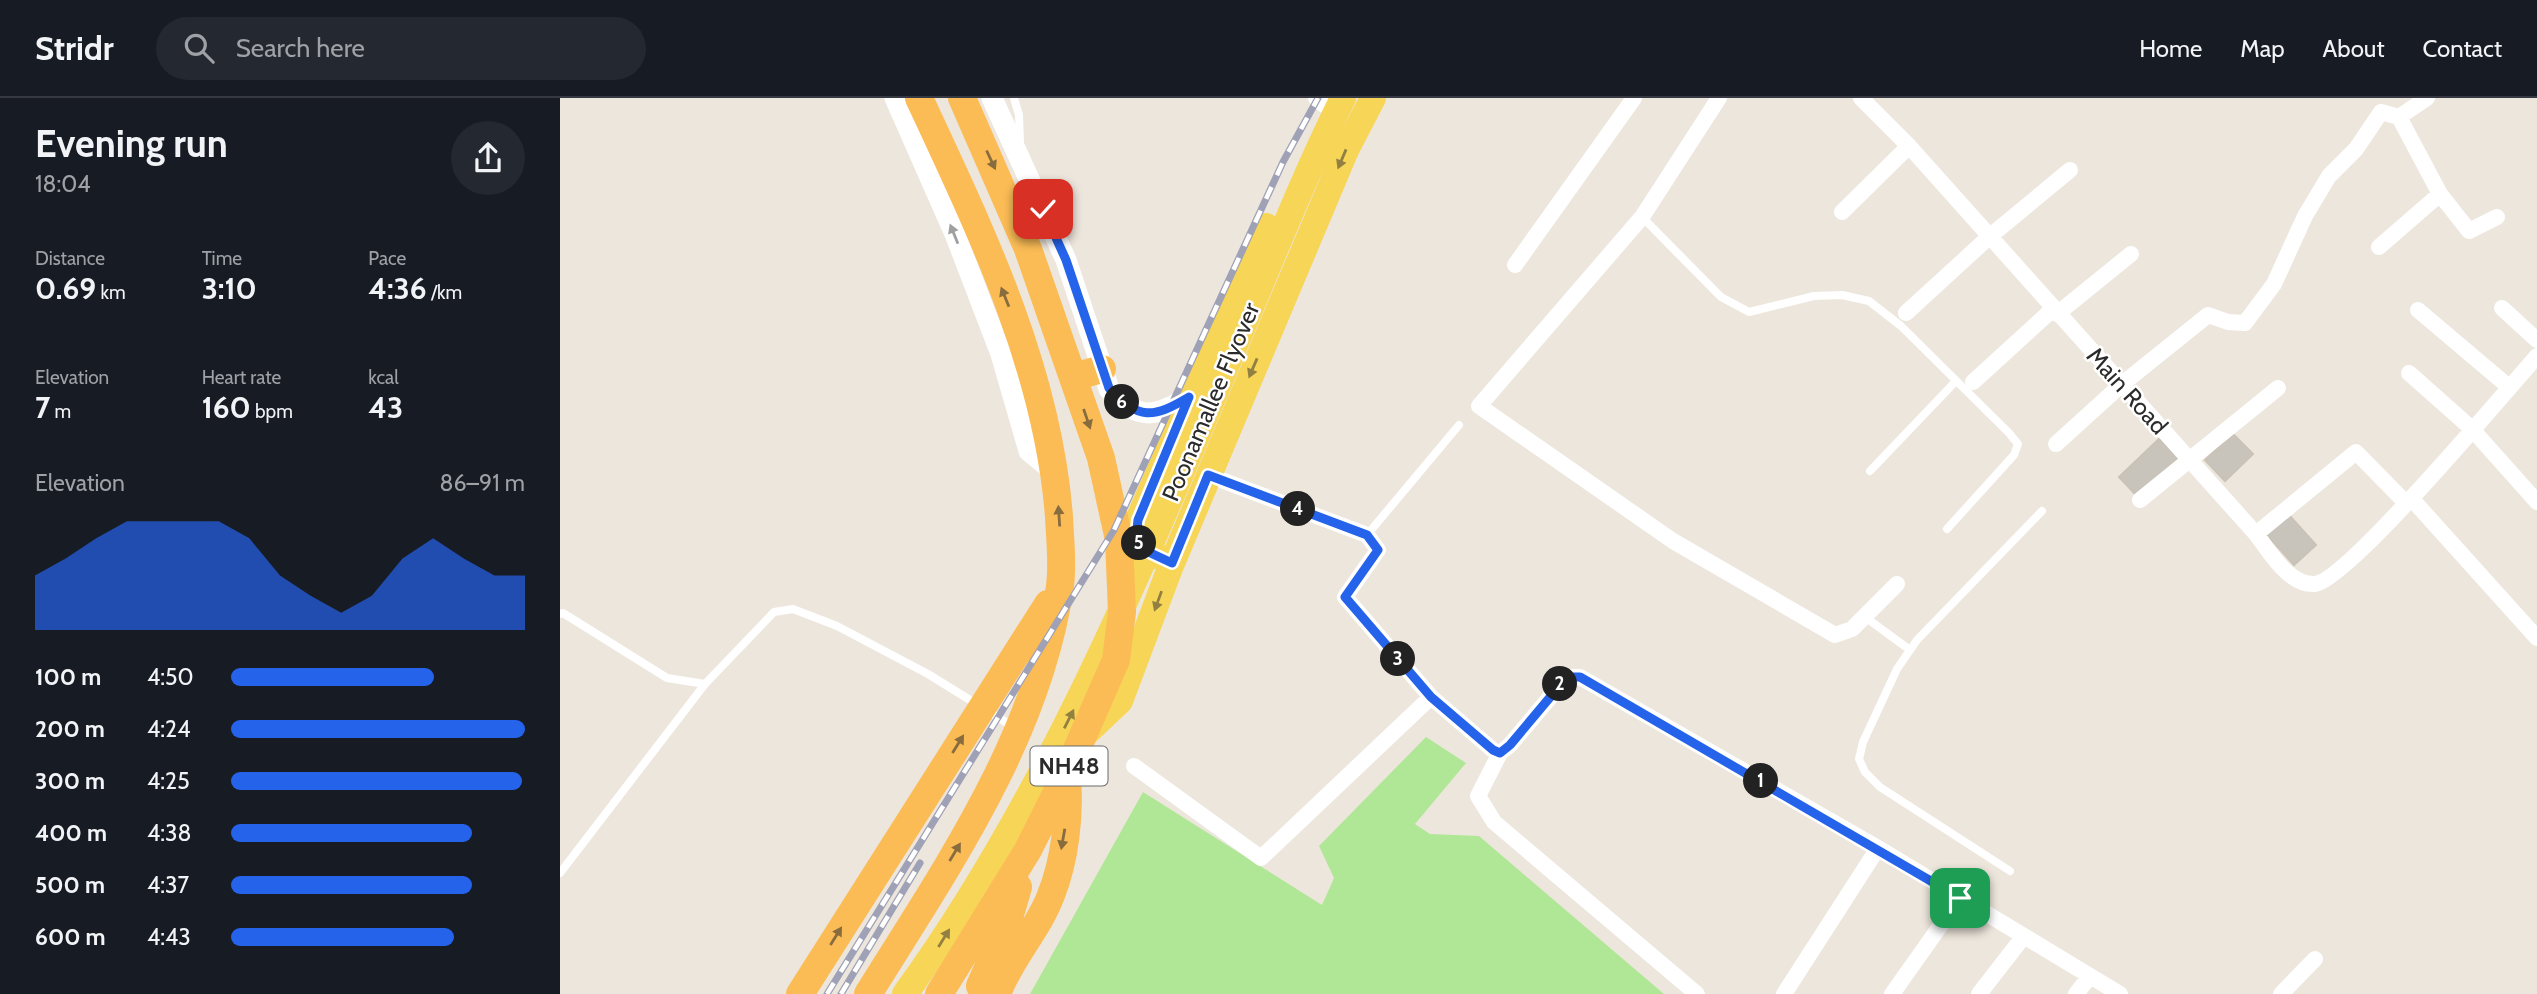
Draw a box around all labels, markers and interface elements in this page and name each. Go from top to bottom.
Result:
search box [156,17,646,80]
text: Stridr [35,28,114,68]
icon: search [180,29,218,67]
text: Search here [236,32,365,64]
text: Home [2139,34,2202,63]
text: Map [2240,34,2285,63]
text: About [2323,34,2385,63]
text: Contact [2423,34,2502,63]
text: Evening run [35,120,228,167]
button: share [451,121,525,195]
one-way arrow [1337,149,1348,170]
one-way arrow [985,150,997,170]
text: 18:04 [35,170,91,198]
pin [1013,179,1073,239]
icon: check [1024,190,1062,228]
one-way arrow [949,223,960,244]
text: Distance [35,247,105,270]
text: Time [202,247,242,270]
text: Pace [368,247,406,270]
text: 0.69 [35,270,96,307]
text: 3:10 [202,270,257,307]
text: 4:36 [368,270,427,307]
text: km [96,281,126,304]
text: /km [427,281,462,304]
one-way arrow [999,286,1010,307]
street label: Poonamallee Flyover [1156,298,1266,505]
street label: Main Road [2081,341,2174,440]
one-way arrow [1248,358,1259,379]
text: Elevation [35,366,109,389]
text: Heart rate [202,366,281,389]
text: kcal [368,366,399,389]
pin: 6 [1104,384,1140,420]
text: 7 [35,389,50,426]
text: 160 [202,389,251,426]
text: 43 [368,389,403,426]
text: 6 [1116,390,1127,413]
text: m [50,400,71,423]
text: bpm [251,400,293,423]
one-way arrow [1083,409,1093,430]
text: Elevation [35,469,125,497]
text: 86–91 m [440,469,525,497]
pin: 4 [1280,492,1316,526]
text: 4 [1292,497,1303,520]
one-way arrow [1053,505,1064,527]
pin: 5 [1122,526,1156,560]
text: 5 [1133,531,1144,554]
one-way arrow [1152,591,1163,612]
pin: 3 [1380,642,1416,676]
text: 3 [1392,647,1403,670]
text: 100 m [35,663,101,691]
text: 4:50 [147,663,194,691]
pin: 2 [1542,666,1578,702]
text: 2 [1554,672,1565,695]
one-way arrow [1063,709,1074,729]
text: 200 m [35,715,105,743]
text: 4:24 [147,715,190,743]
one-way arrow [952,735,965,754]
road number: NH48 [1030,746,1108,786]
pin: 1 [1744,764,1778,798]
text: 300 m [35,767,105,795]
text: 4:25 [147,767,190,795]
text: 1 [1757,769,1764,792]
text: 400 m [35,819,107,847]
text: 4:38 [147,819,191,847]
one-way arrow [1057,828,1068,850]
one-way arrow [948,843,961,862]
pin [1930,868,1990,928]
text: 500 m [35,871,105,899]
text: 4:37 [147,871,189,899]
icon: arrive [1941,879,1979,917]
text: 600 m [35,923,106,951]
text: 4:43 [147,923,191,951]
one-way arrow [830,927,843,946]
one-way arrow [937,928,950,947]

